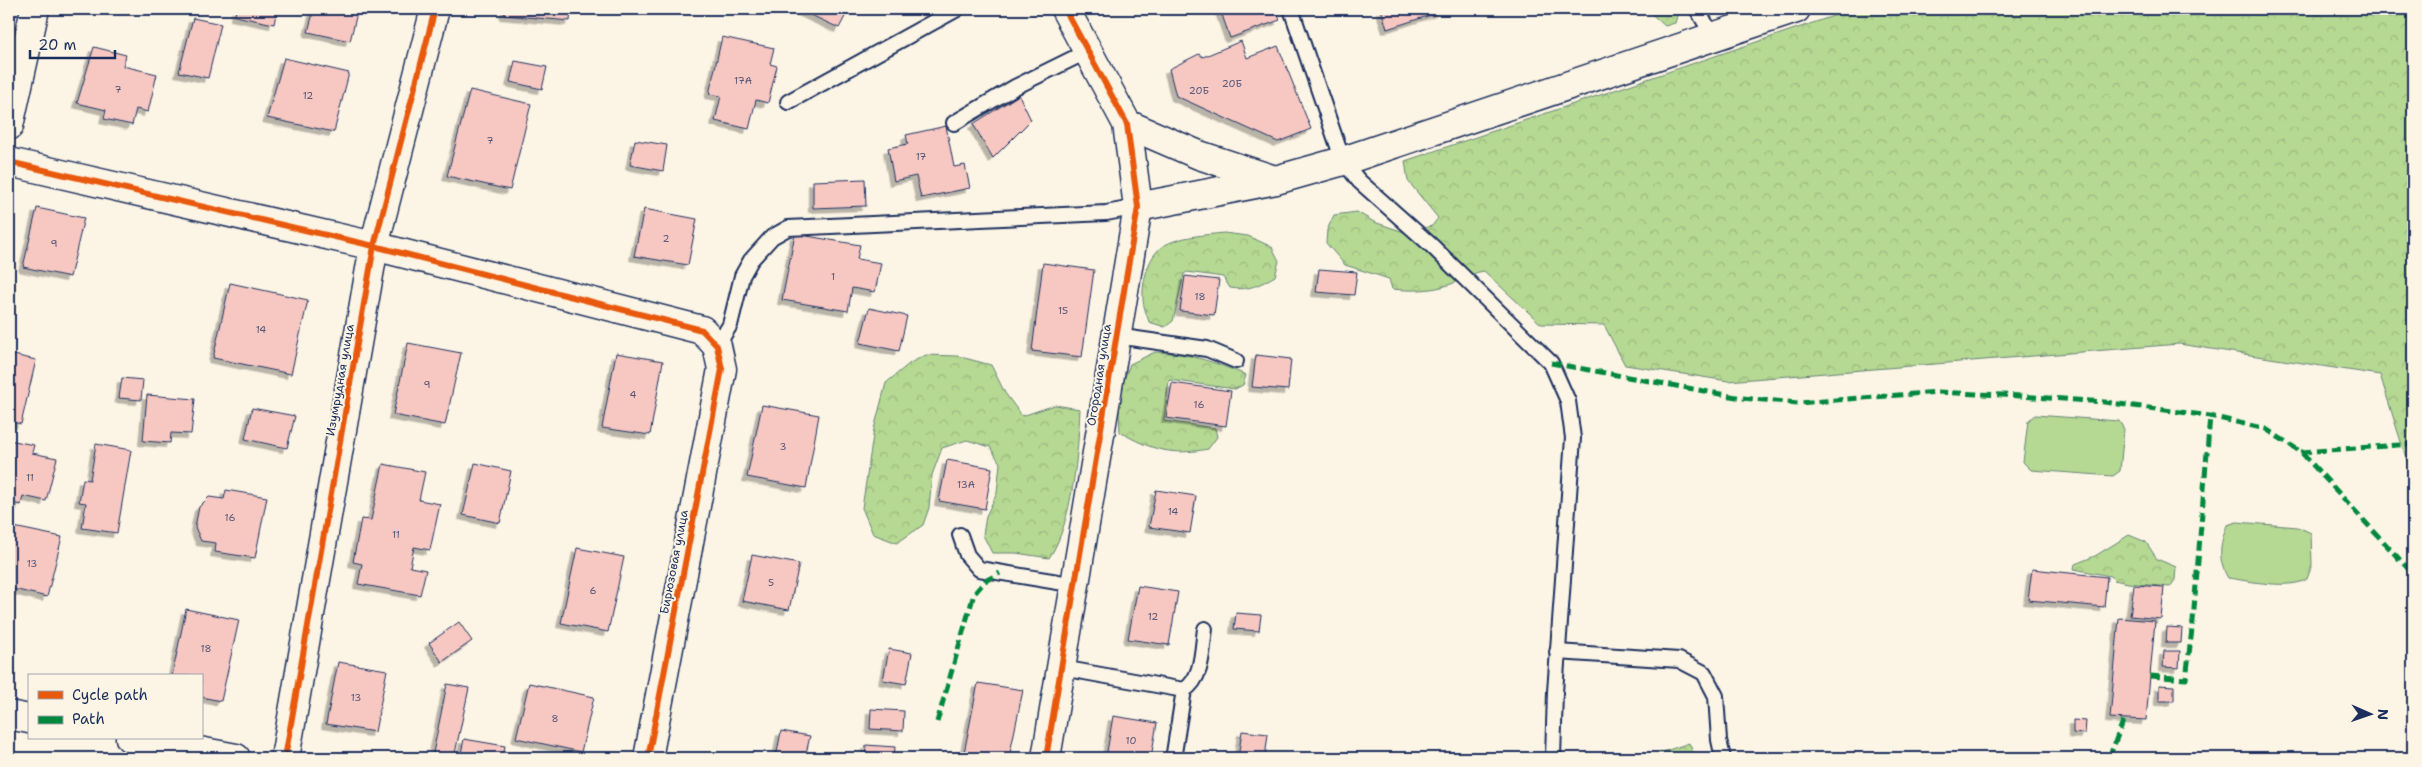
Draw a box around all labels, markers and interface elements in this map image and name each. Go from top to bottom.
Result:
scale bar [30,28,115,60]
text: 20 m [38,35,77,55]
house number: 17А [734,74,752,87]
house number: 20Б [1222,77,1242,90]
house number: 7 [115,83,122,96]
house number: 20Б [1189,84,1209,97]
house number: 12 [303,89,313,102]
house number: 7 [487,134,494,147]
house number: 17 [916,150,926,163]
house number: 2 [663,232,670,245]
house number: 9 [51,237,58,250]
house number: 1 [831,270,835,283]
house number: 18 [1194,290,1206,303]
house number: 15 [1058,304,1068,317]
street label: Изумрудная улица [322,322,358,437]
street label: Огородная улица [1083,322,1115,427]
house number: 14 [256,323,266,336]
house number: 9 [424,378,431,391]
house number: 4 [630,388,637,401]
house number: 16 [1194,398,1204,411]
house number: 3 [780,440,787,453]
house number: 11 [26,471,34,484]
house number: 13А [957,478,975,491]
house number: 14 [1168,505,1178,518]
street label: Бирюзовая улица [656,508,692,616]
house number: 16 [225,511,235,524]
house number: 11 [392,528,400,541]
house number: 13 [27,557,37,570]
house number: 5 [768,576,774,589]
house number: 6 [590,584,597,597]
house number: 12 [1148,610,1158,623]
house number: 18 [200,642,212,655]
legend [28,674,202,740]
text: Cycle path [72,685,148,705]
north arrow [2344,690,2394,740]
house number: 13 [351,691,361,704]
text: Path [72,709,105,729]
text: N [2374,709,2392,720]
house number: 8 [552,712,559,725]
house number: 10 [1126,734,1136,747]

